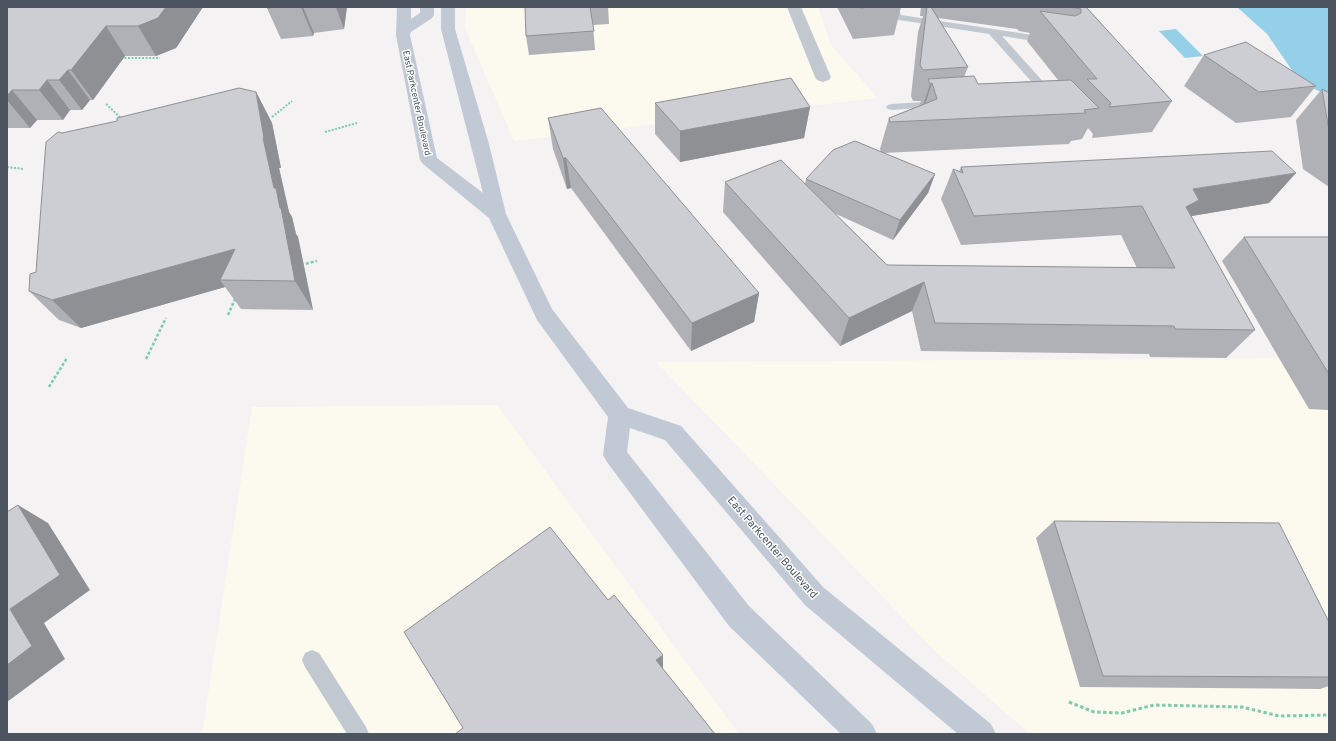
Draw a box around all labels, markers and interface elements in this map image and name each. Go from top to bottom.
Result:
street label: East Parkcenter Boulevard [400,50,433,157]
street label: East Parkcenter Boulevard [724,494,820,602]

